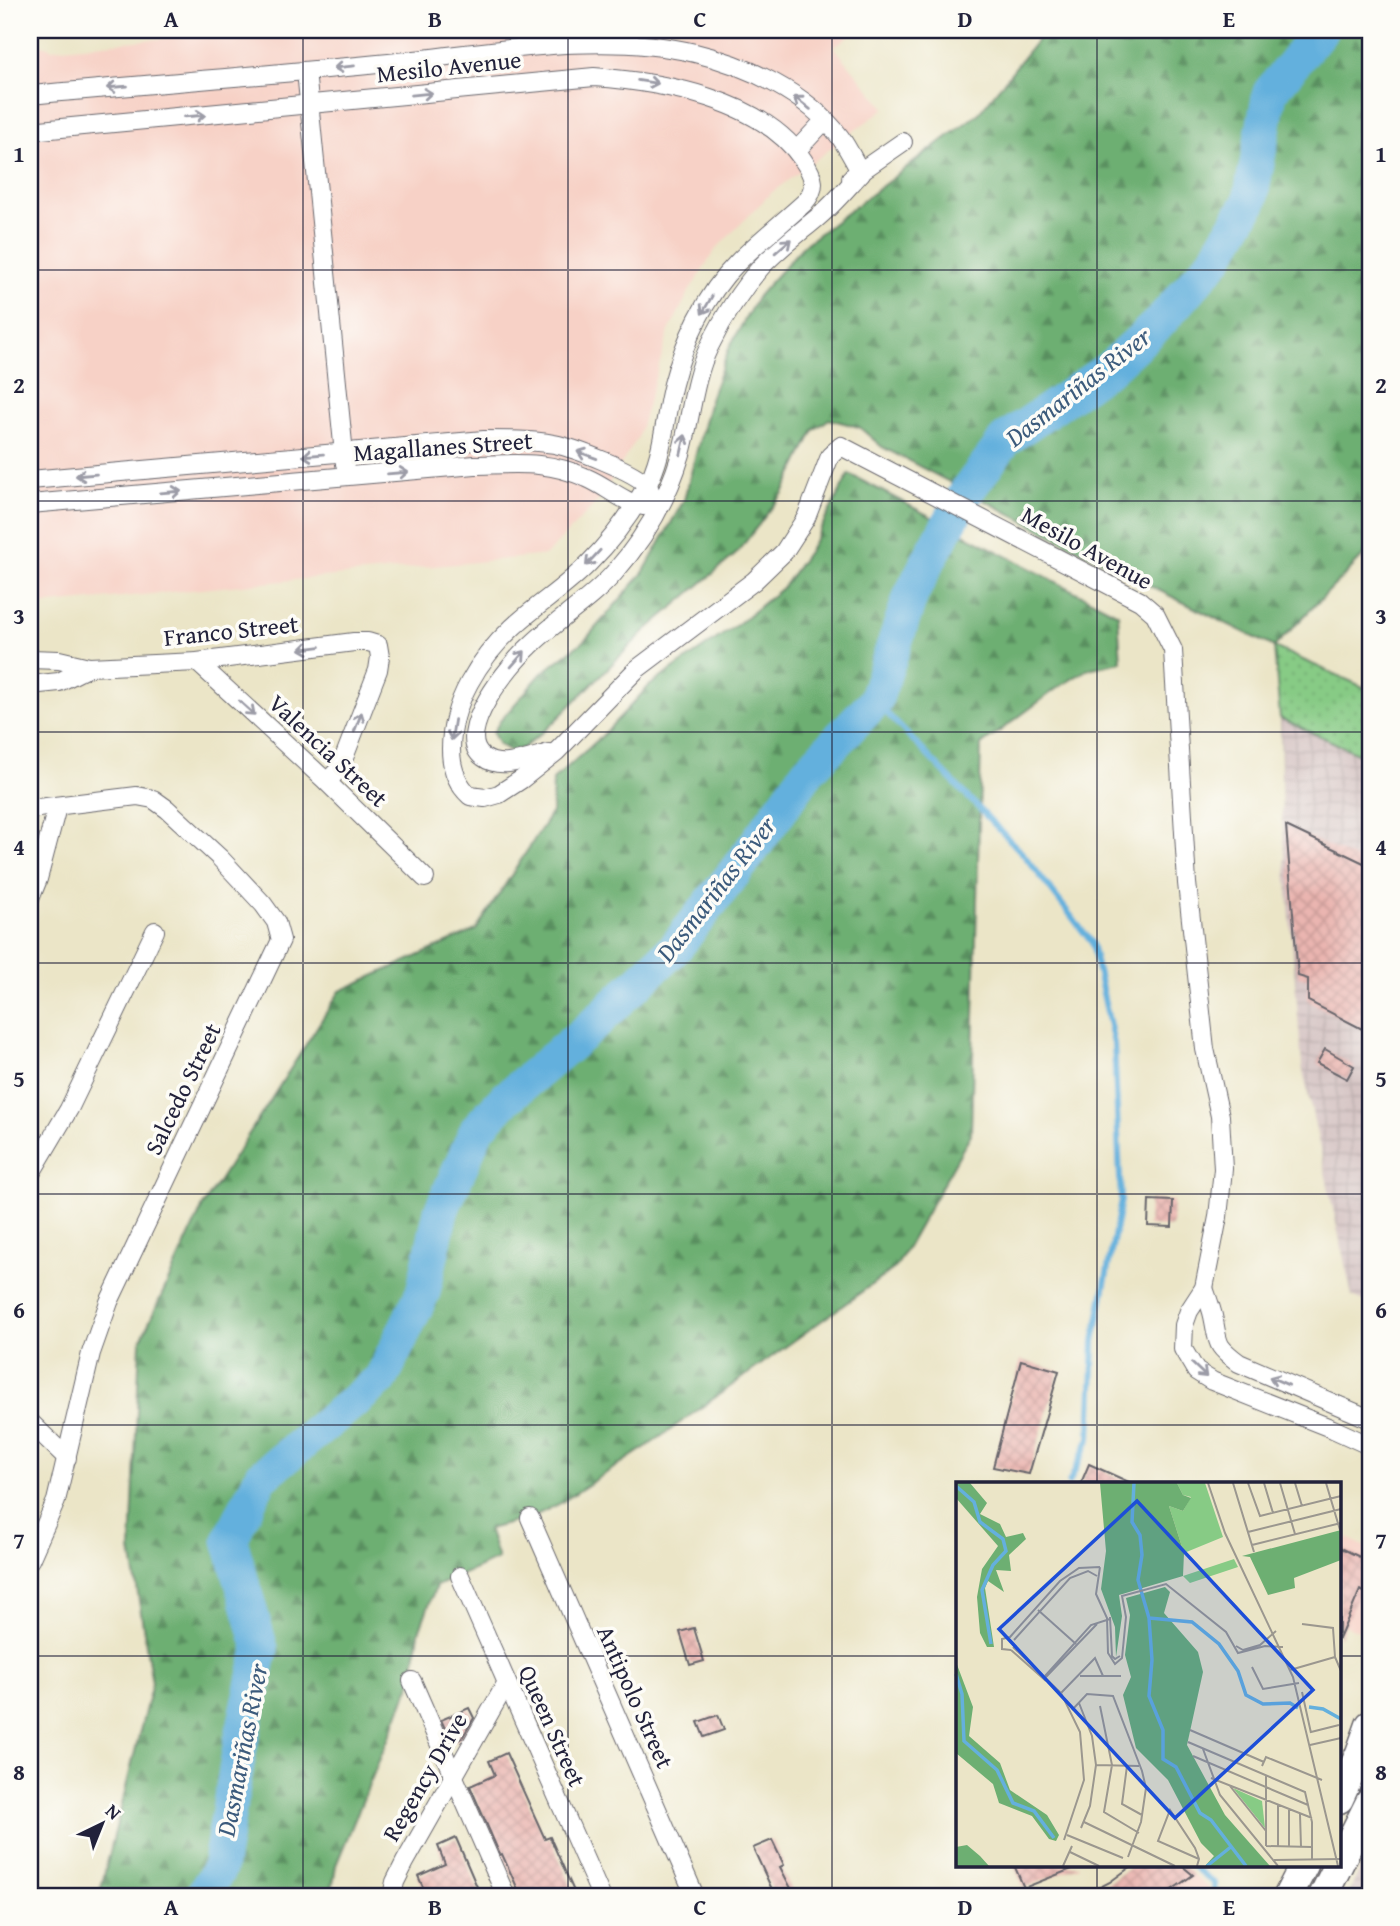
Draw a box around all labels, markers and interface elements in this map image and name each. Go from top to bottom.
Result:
text: A [164,2,179,35]
text: B [428,2,442,35]
text: C [693,2,707,35]
text: D [958,2,973,35]
text: E [1223,2,1235,35]
street label: Mesilo Avenue [375,42,523,91]
one-way arrow [333,61,356,74]
one-way arrow [636,76,659,89]
one-way arrow [106,81,129,94]
one-way arrow [410,88,433,101]
one-way arrow [793,96,812,110]
one-way arrow [184,109,206,122]
text: 1 [13,137,25,170]
text: 1 [1375,137,1387,170]
one-way arrow [774,238,792,254]
one-way arrow [700,294,714,314]
water label: Dasmariñas River [996,316,1160,457]
text: 2 [13,368,25,401]
text: 2 [1375,368,1387,401]
street label: Magallanes Street [352,423,534,470]
one-way arrow [677,434,690,457]
one-way arrow [576,448,598,460]
one-way arrow [302,449,325,462]
one-way arrow [386,466,408,479]
one-way arrow [75,469,98,482]
one-way arrow [159,485,182,498]
street label: Mesilo Avenue [1015,497,1159,598]
one-way arrow [585,549,601,567]
text: 3 [13,599,25,632]
text: 3 [1375,599,1387,632]
street label: Franco Street [162,606,300,655]
one-way arrow [299,641,322,654]
one-way arrow [510,650,526,668]
street label: Valencia Street [261,686,396,816]
one-way arrow [238,700,256,716]
one-way arrow [352,711,365,733]
one-way arrow [446,718,459,741]
water label: Dasmariñas River [646,807,786,971]
text: 4 [13,830,25,863]
text: 4 [1375,830,1387,863]
street label: Salcedo Street [136,1016,230,1161]
text: 5 [13,1062,25,1095]
text: 5 [1375,1062,1387,1095]
text: 6 [13,1293,25,1326]
text: 6 [1375,1293,1387,1326]
one-way arrow [1190,1361,1207,1378]
one-way arrow [1269,1374,1291,1387]
inset map [956,1482,1340,1867]
text: 7 [13,1524,25,1557]
text: 7 [1375,1524,1387,1557]
street label: Antipolo Street [588,1620,683,1774]
water label: Dasmariñas River [205,1659,278,1841]
street label: Queen Street [510,1659,595,1793]
street label: Regency Drive [374,1706,476,1848]
text: 8 [13,1755,25,1788]
text: 8 [1375,1755,1387,1788]
north arrow [66,1790,136,1860]
text: N [99,1797,128,1826]
text: A [164,1890,179,1923]
text: B [428,1890,442,1923]
text: C [693,1890,707,1923]
text: D [958,1890,973,1923]
text: E [1223,1890,1235,1923]

